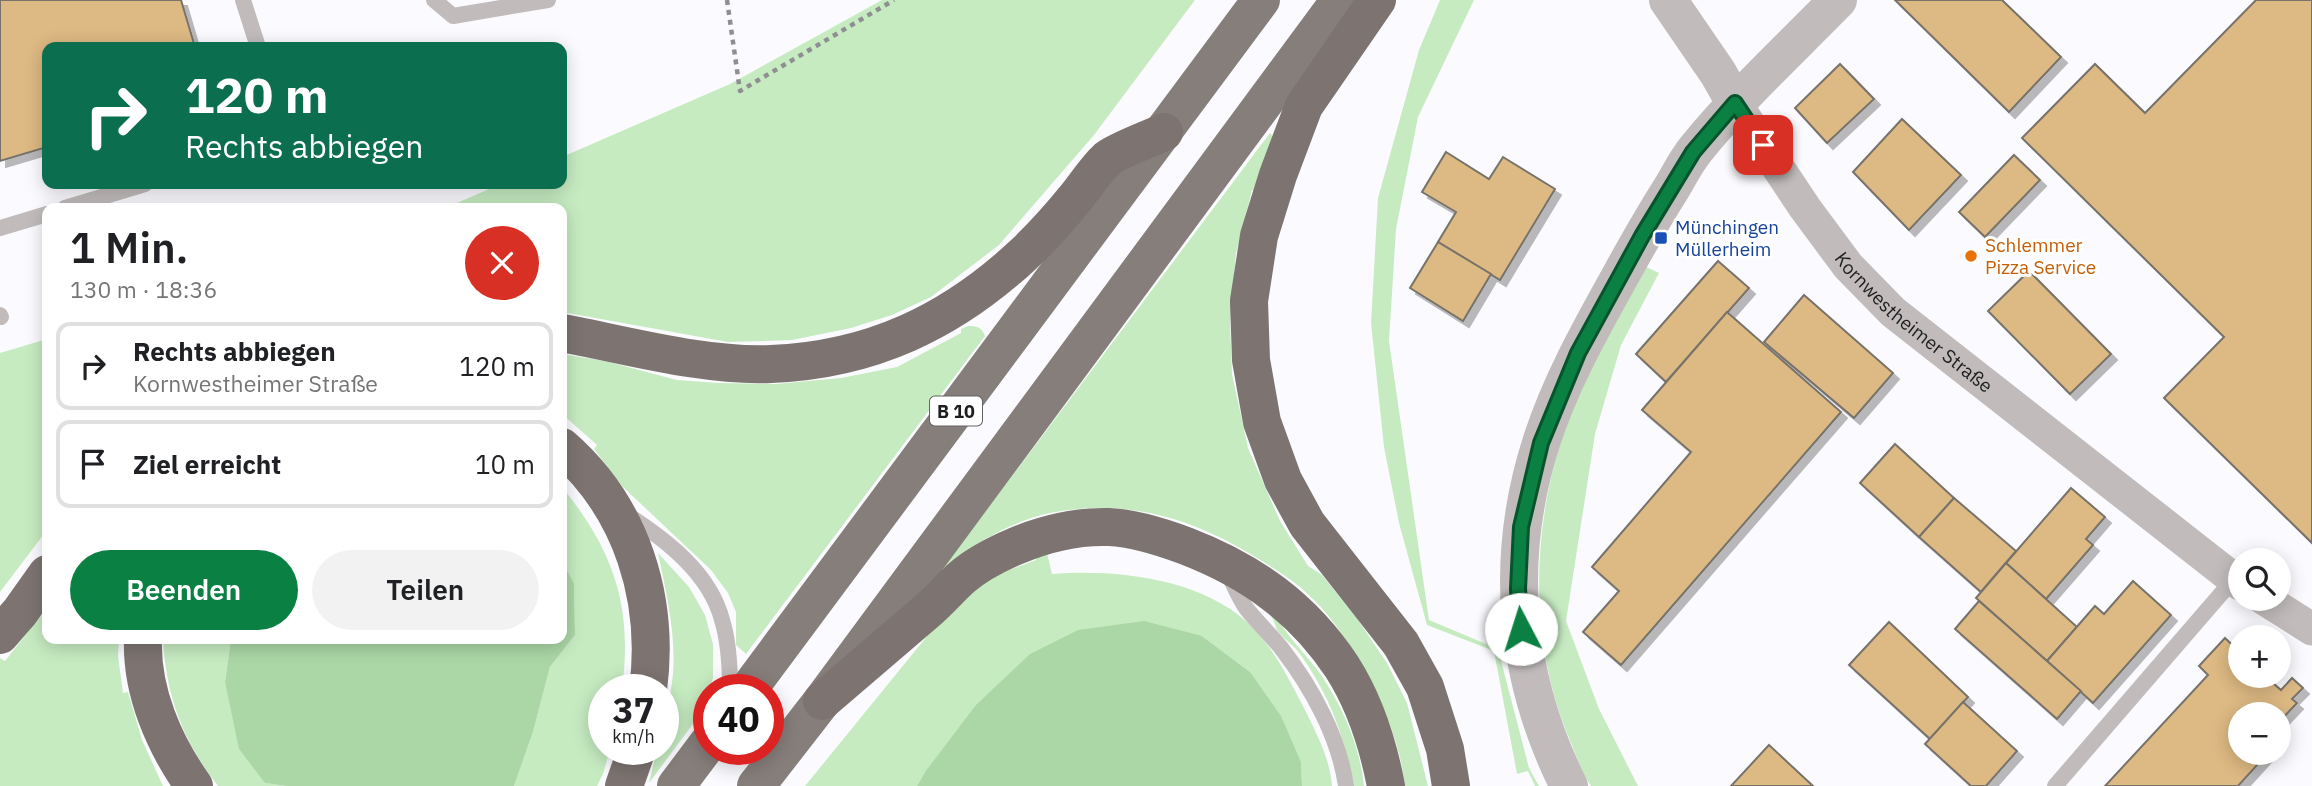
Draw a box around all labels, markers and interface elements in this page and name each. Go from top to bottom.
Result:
text: 120 m [185,63,329,126]
icon: right [70,70,161,161]
pin [1733,115,1793,175]
text: Rechts abbiegen [185,125,423,167]
icon: arrive [1744,126,1782,164]
place label: Münchingen Müllerheim [1675,215,1779,261]
text: 1 Min. [70,220,188,275]
button: close [465,226,539,300]
marker: Münchingen Müllerheim [1653,230,1669,246]
place label: Schlemmer Pizza Service [1985,233,2096,279]
street label: Kornwestheimer Straße [1830,247,1998,398]
marker: Schlemmer Pizza Service [1963,248,1979,264]
text: 130 m · 18:36 [70,274,217,304]
text: Rechts abbiegen [133,334,336,368]
icon: right [74,347,112,385]
text: 120 m [459,349,535,383]
text: Kornwestheimer Straße [133,368,378,398]
road number: B 10 [930,396,982,426]
icon: arrive [74,445,112,483]
text: Ziel erreicht [133,447,281,481]
text: 10 m [475,447,535,481]
map controls [2228,548,2291,765]
button: search [2228,548,2291,611]
button: Beenden [70,550,298,630]
button: Teilen [312,550,539,630]
position arrow [1484,592,1558,666]
button: + [2228,625,2291,688]
speed limit sign: 40 [693,674,784,765]
text: 37 [612,687,655,733]
button: − [2228,702,2291,765]
text: km/h [612,725,655,748]

